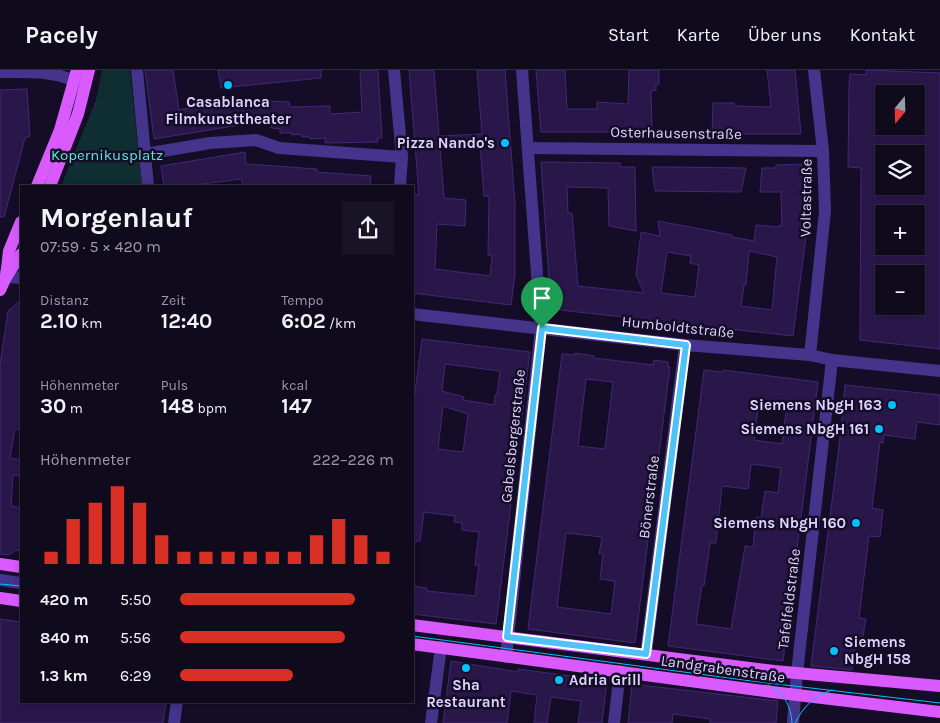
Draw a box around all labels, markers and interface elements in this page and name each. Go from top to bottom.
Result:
text: Pacely [25,21,98,49]
text: Start [608,24,649,46]
text: Karte [677,24,720,46]
text: Über uns [748,24,822,46]
text: Kontakt [850,24,915,46]
marker: Casablanca Filmkunsttheater [222,79,234,91]
north arrow [875,85,925,135]
map controls [875,85,925,315]
place label: Casablanca Filmkunsttheater [165,93,291,128]
street label: Osterhausenstraße [610,123,742,143]
place label: Pizza Nando's [397,134,495,152]
marker: Pizza Nando's [499,137,511,149]
button: layers [875,145,925,195]
park label: Kopernikusplatz [51,146,163,164]
street label: Voltastraße [796,159,816,237]
text: Morgenlauf [40,201,192,234]
button: share [342,202,394,254]
button: + [875,205,925,255]
text: 07:59 · 5 × 420 m [40,237,161,256]
button: − [875,265,925,315]
pin [521,277,563,328]
icon: arrive [528,284,556,312]
text: Distanz [40,292,89,309]
text: Zeit [161,292,186,309]
text: Tempo [281,292,323,309]
text: 2.10 [40,309,78,333]
text: 12:40 [161,309,212,333]
text: 6:02 [281,309,326,333]
street label: Humboldtstraße [621,312,735,342]
text: km [78,315,102,332]
text: /km [326,315,356,332]
street label: Gabelsbergerstraße [497,368,529,504]
text: Höhenmeter [40,377,119,394]
text: Puls [161,377,188,394]
text: kcal [281,377,308,394]
text: 30 [40,394,66,418]
text: 148 [161,394,194,418]
text: 147 [281,394,312,418]
place label: Siemens NbgH 163 [749,396,882,414]
marker: Siemens NbgH 163 [886,399,898,411]
text: m [66,400,83,417]
text: bpm [194,400,227,417]
place label: Siemens NbgH 161 [740,420,869,438]
marker: Siemens NbgH 161 [873,423,885,435]
text: Höhenmeter [40,450,130,469]
text: 222–226 m [312,450,394,469]
street label: Bönerstraße [635,454,663,540]
place label: Siemens NbgH 160 [713,514,846,532]
marker: Siemens NbgH 160 [850,517,862,529]
street label: Tafelfeldstraße [774,548,804,650]
text: 420 m [40,590,89,609]
text: 5:50 [120,590,151,609]
text: 840 m [40,628,89,647]
text: 5:56 [120,628,151,647]
place label: Siemens NbgH 158 [844,633,911,668]
marker: Siemens NbgH 158 [828,645,840,657]
street label: Landgrabenstraße [660,651,786,687]
marker: Sha Restaurant [460,662,472,674]
text: 1.3 km [40,666,88,685]
text: 6:29 [120,666,151,685]
place label: Adria Grill [569,671,641,689]
marker: Adria Grill [553,674,565,686]
place label: Sha Restaurant [426,676,506,711]

